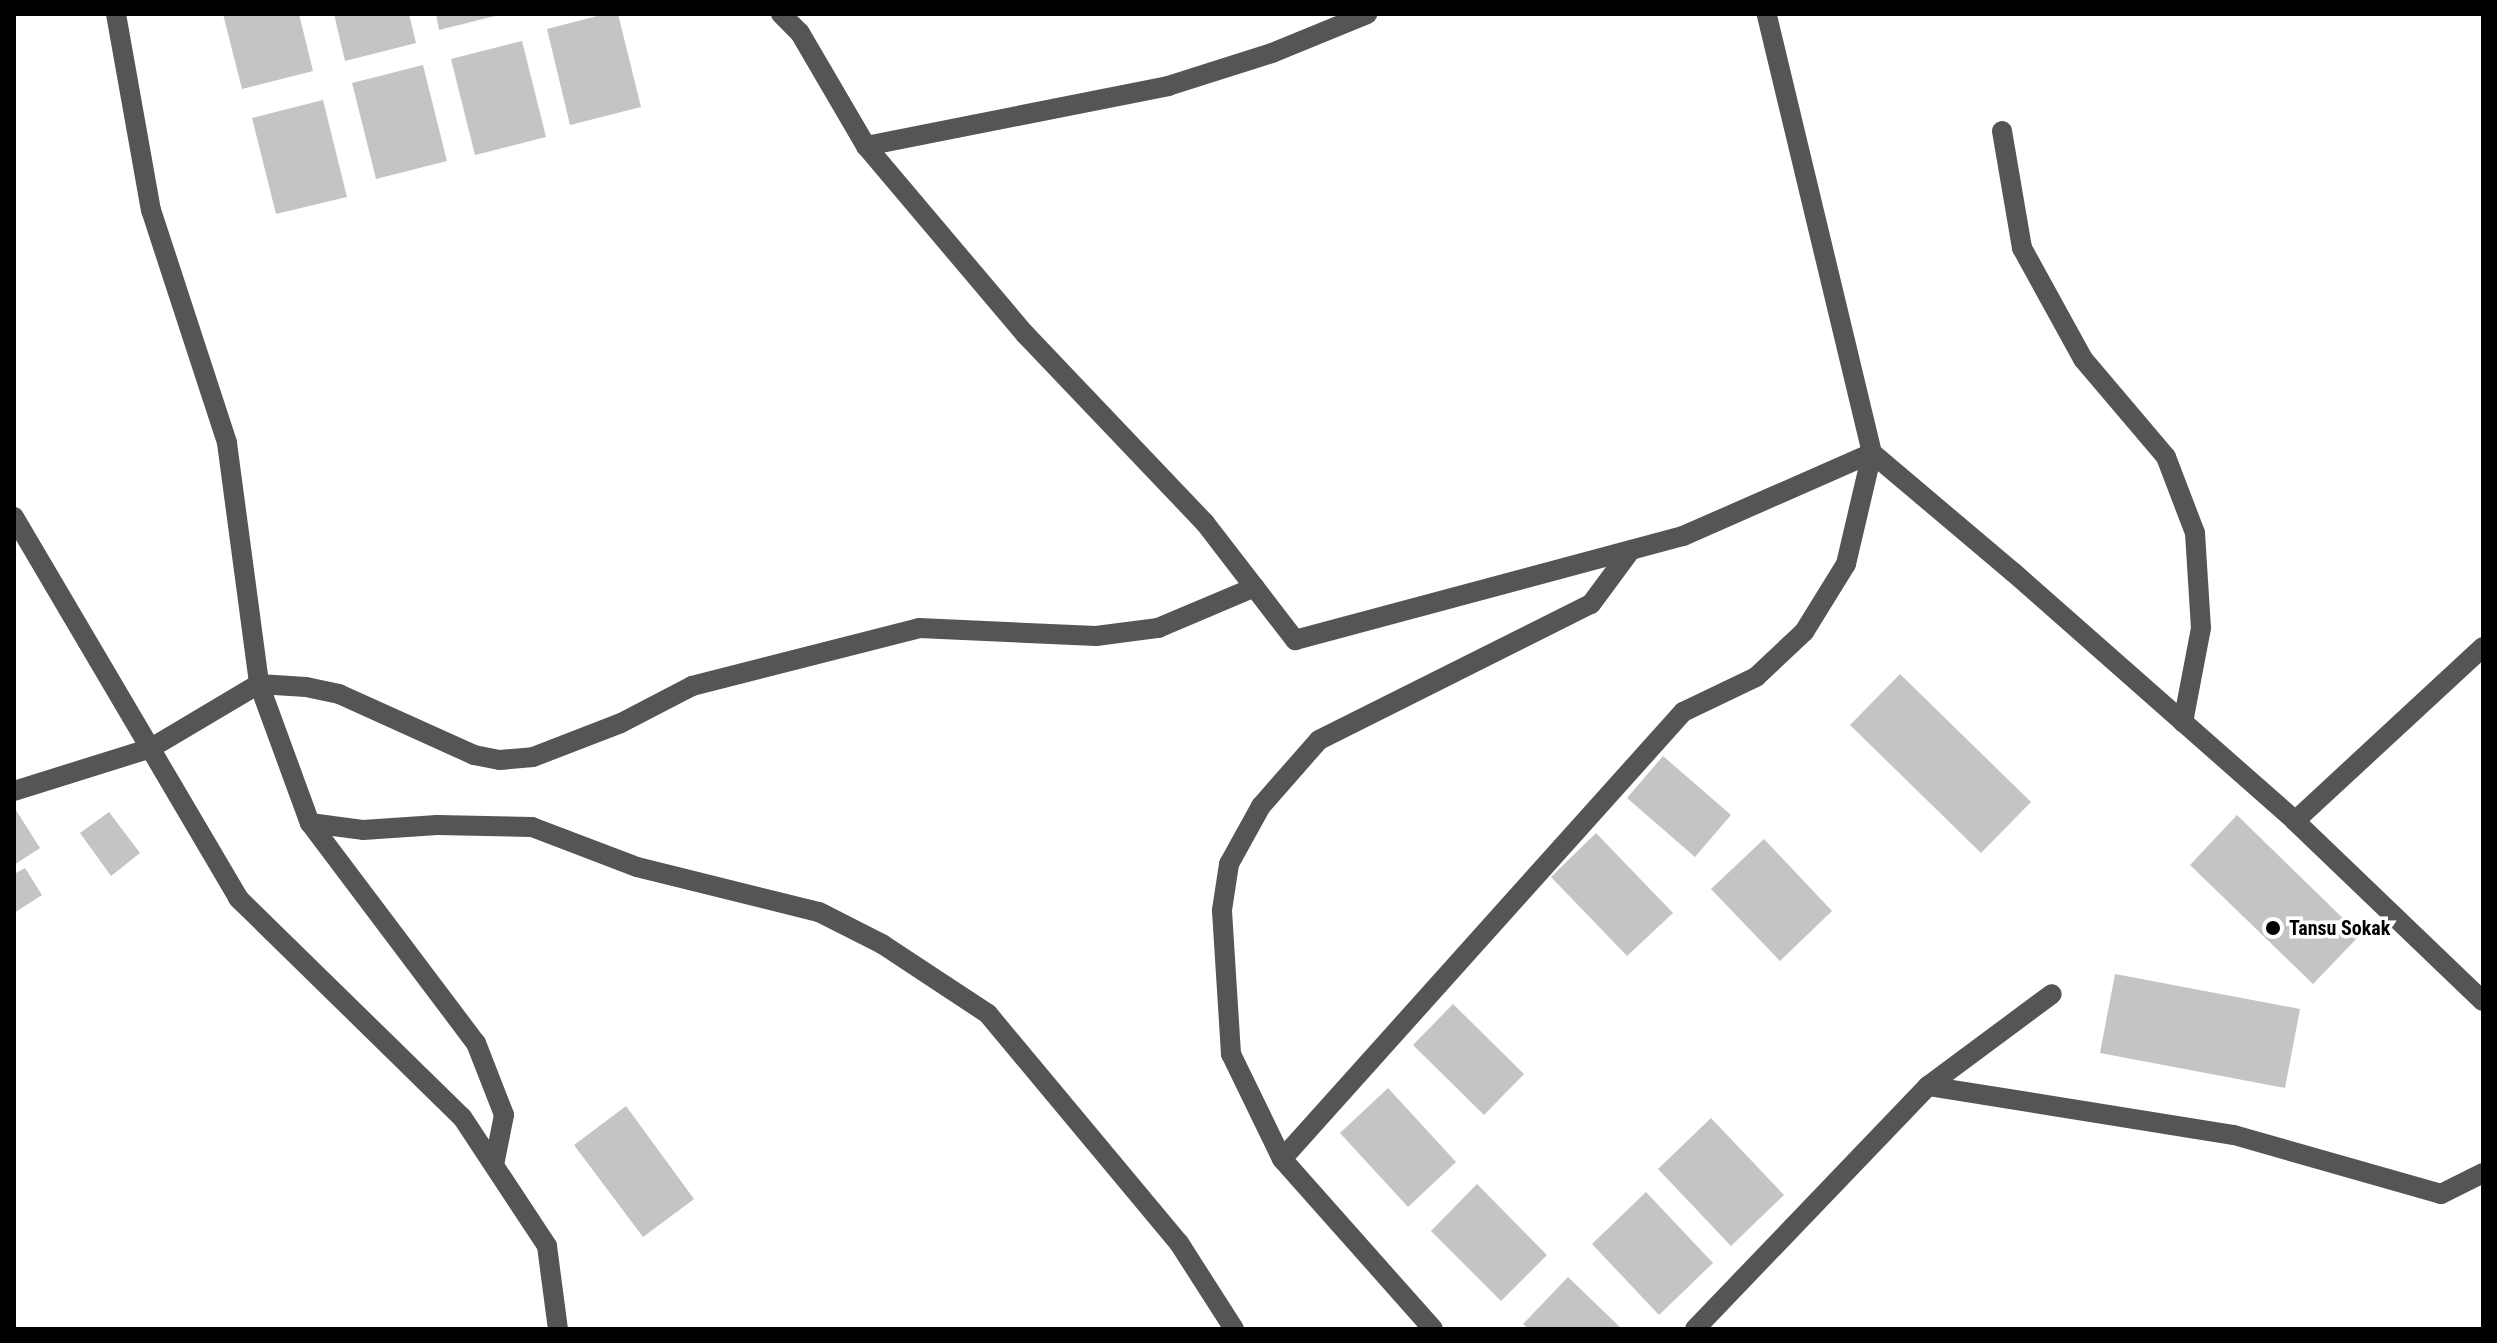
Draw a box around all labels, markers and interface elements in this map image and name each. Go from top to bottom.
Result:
place label: Tansu Sokak [2289,916,2390,940]
marker: Tansu Sokak [2264,919,2282,937]

